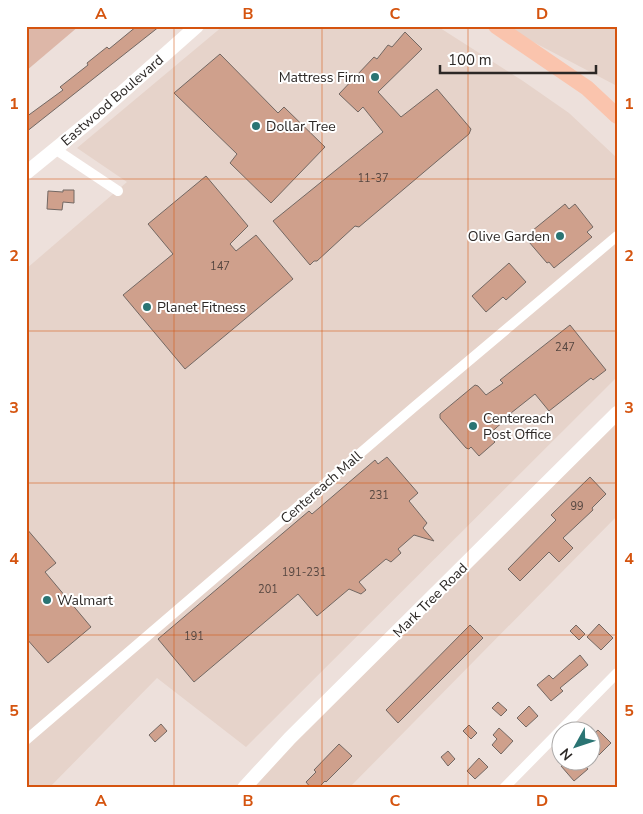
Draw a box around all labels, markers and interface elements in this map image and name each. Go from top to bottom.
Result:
text: A [95,3,107,25]
text: B [242,3,254,25]
text: C [390,3,401,25]
text: D [536,3,548,25]
scale bar [440,42,597,74]
street label: Eastwood Boulevard [57,50,168,150]
text: 100 m [448,50,492,70]
place label: Mattress Firm [279,68,365,87]
marker: Mattress Firm [369,71,381,83]
text: 1 [9,93,19,115]
text: 1 [624,93,634,115]
place label: Dollar Tree [266,117,336,136]
marker: Dollar Tree [250,120,262,132]
house number: 11-37 [357,171,389,186]
place label: Olive Garden [468,227,550,246]
marker: Olive Garden [554,230,566,242]
text: 2 [9,245,19,267]
text: 2 [624,245,634,267]
house number: 147 [210,259,230,274]
place label: Planet Fitness [157,298,246,317]
marker: Planet Fitness [141,301,153,313]
house number: 247 [555,340,575,355]
text: 3 [9,397,19,419]
text: 3 [624,397,634,419]
place label: Centereach Post Office [483,409,554,444]
marker: Centereach Post Office [467,420,479,432]
street label: Centereach Mall [277,446,367,528]
house number: 231 [369,488,389,503]
house number: 99 [570,499,584,514]
text: 4 [9,548,19,570]
text: 4 [624,548,634,570]
street label: Mark Tree Road [389,559,472,642]
house number: 191-231 [282,565,326,580]
house number: 201 [258,582,278,597]
place label: Walmart [57,591,113,610]
marker: Walmart [41,594,53,606]
house number: 191 [184,629,204,644]
text: 5 [9,700,19,722]
text: 5 [624,700,634,722]
north arrow [550,722,600,772]
text: N [556,744,577,764]
text: A [95,790,107,812]
text: B [242,790,254,812]
text: C [390,790,401,812]
text: D [536,790,548,812]

